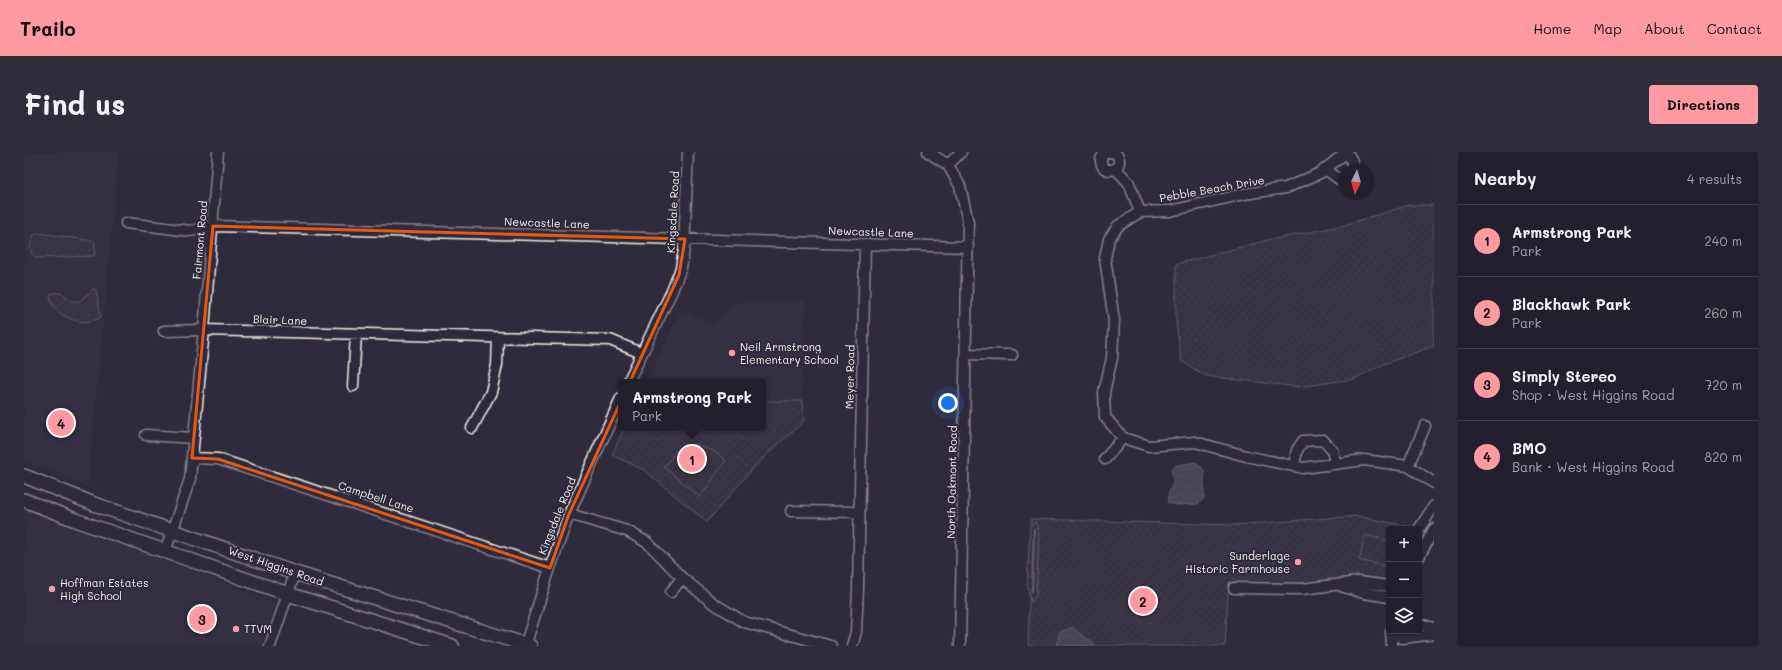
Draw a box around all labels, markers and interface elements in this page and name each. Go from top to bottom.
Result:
text: Trailo [20,16,76,41]
text: Home [1533,19,1571,38]
text: Map [1593,19,1622,38]
text: About [1644,19,1685,38]
text: Contact [1707,19,1762,38]
button: Directions [1649,85,1758,124]
text: Find us [24,86,125,122]
north arrow [1338,164,1374,200]
text: Nearby [1474,167,1536,189]
text: 4 results [1687,170,1742,187]
street label: Kingsdale Road [663,171,682,253]
street label: Pebble Beach Drive [1158,172,1266,205]
street label: Fairmont Road [189,200,210,280]
street label: Newcastle Lane [504,214,590,231]
text: Armstrong Park [1512,222,1632,242]
street label: Newcastle Lane [828,223,914,240]
text: 1 [1484,232,1490,249]
text: 240 m [1705,232,1742,249]
text: Park [1512,242,1541,259]
text: Blackhawk Park [1512,294,1631,314]
text: 2 [1483,304,1491,321]
text: 260 m [1704,304,1742,321]
street label: Blair Lane [253,311,308,328]
text: Park [1512,314,1541,331]
place label: Neil Armstrong Elementary School [740,339,839,367]
street label: Meyer Road [841,345,858,409]
marker: Neil Armstrong Elementary School [727,348,737,358]
text: Simply Stereo [1512,366,1616,386]
text: 3 [1483,376,1491,393]
text: 720 m [1705,376,1742,393]
popup [618,379,766,431]
text: Shop · West Higgins Road [1512,386,1674,403]
text: Armstrong Park [632,387,752,407]
your location [938,393,958,413]
text: Park [632,407,662,424]
pin: 4 [48,408,74,438]
street label: North Oakmont Road [943,425,960,539]
text: BMO [1512,438,1546,458]
pin: 1 [679,444,705,474]
text: 4 [1483,448,1491,465]
text: 820 m [1704,448,1742,465]
text: Bank · West Higgins Road [1512,458,1674,475]
street label: Kingsdale Road [534,475,579,557]
street label: Campbell Lane [336,477,416,516]
map controls [1386,526,1422,634]
button: + [1386,526,1422,562]
street label: West Higgins Road [227,542,326,589]
place label: Sunderlage Historic Farmhouse [1185,548,1290,576]
marker: Sunderlage Historic Farmhouse [1293,557,1303,567]
button: − [1386,562,1422,598]
place label: Hoffman Estates High School [60,575,149,603]
marker: Hoffman Estates High School [47,584,57,594]
pin: 2 [1130,586,1156,616]
button: layers [1386,598,1422,634]
pin: 3 [189,604,215,634]
place label: TTVM [244,621,272,636]
marker: TTVM [231,624,241,634]

